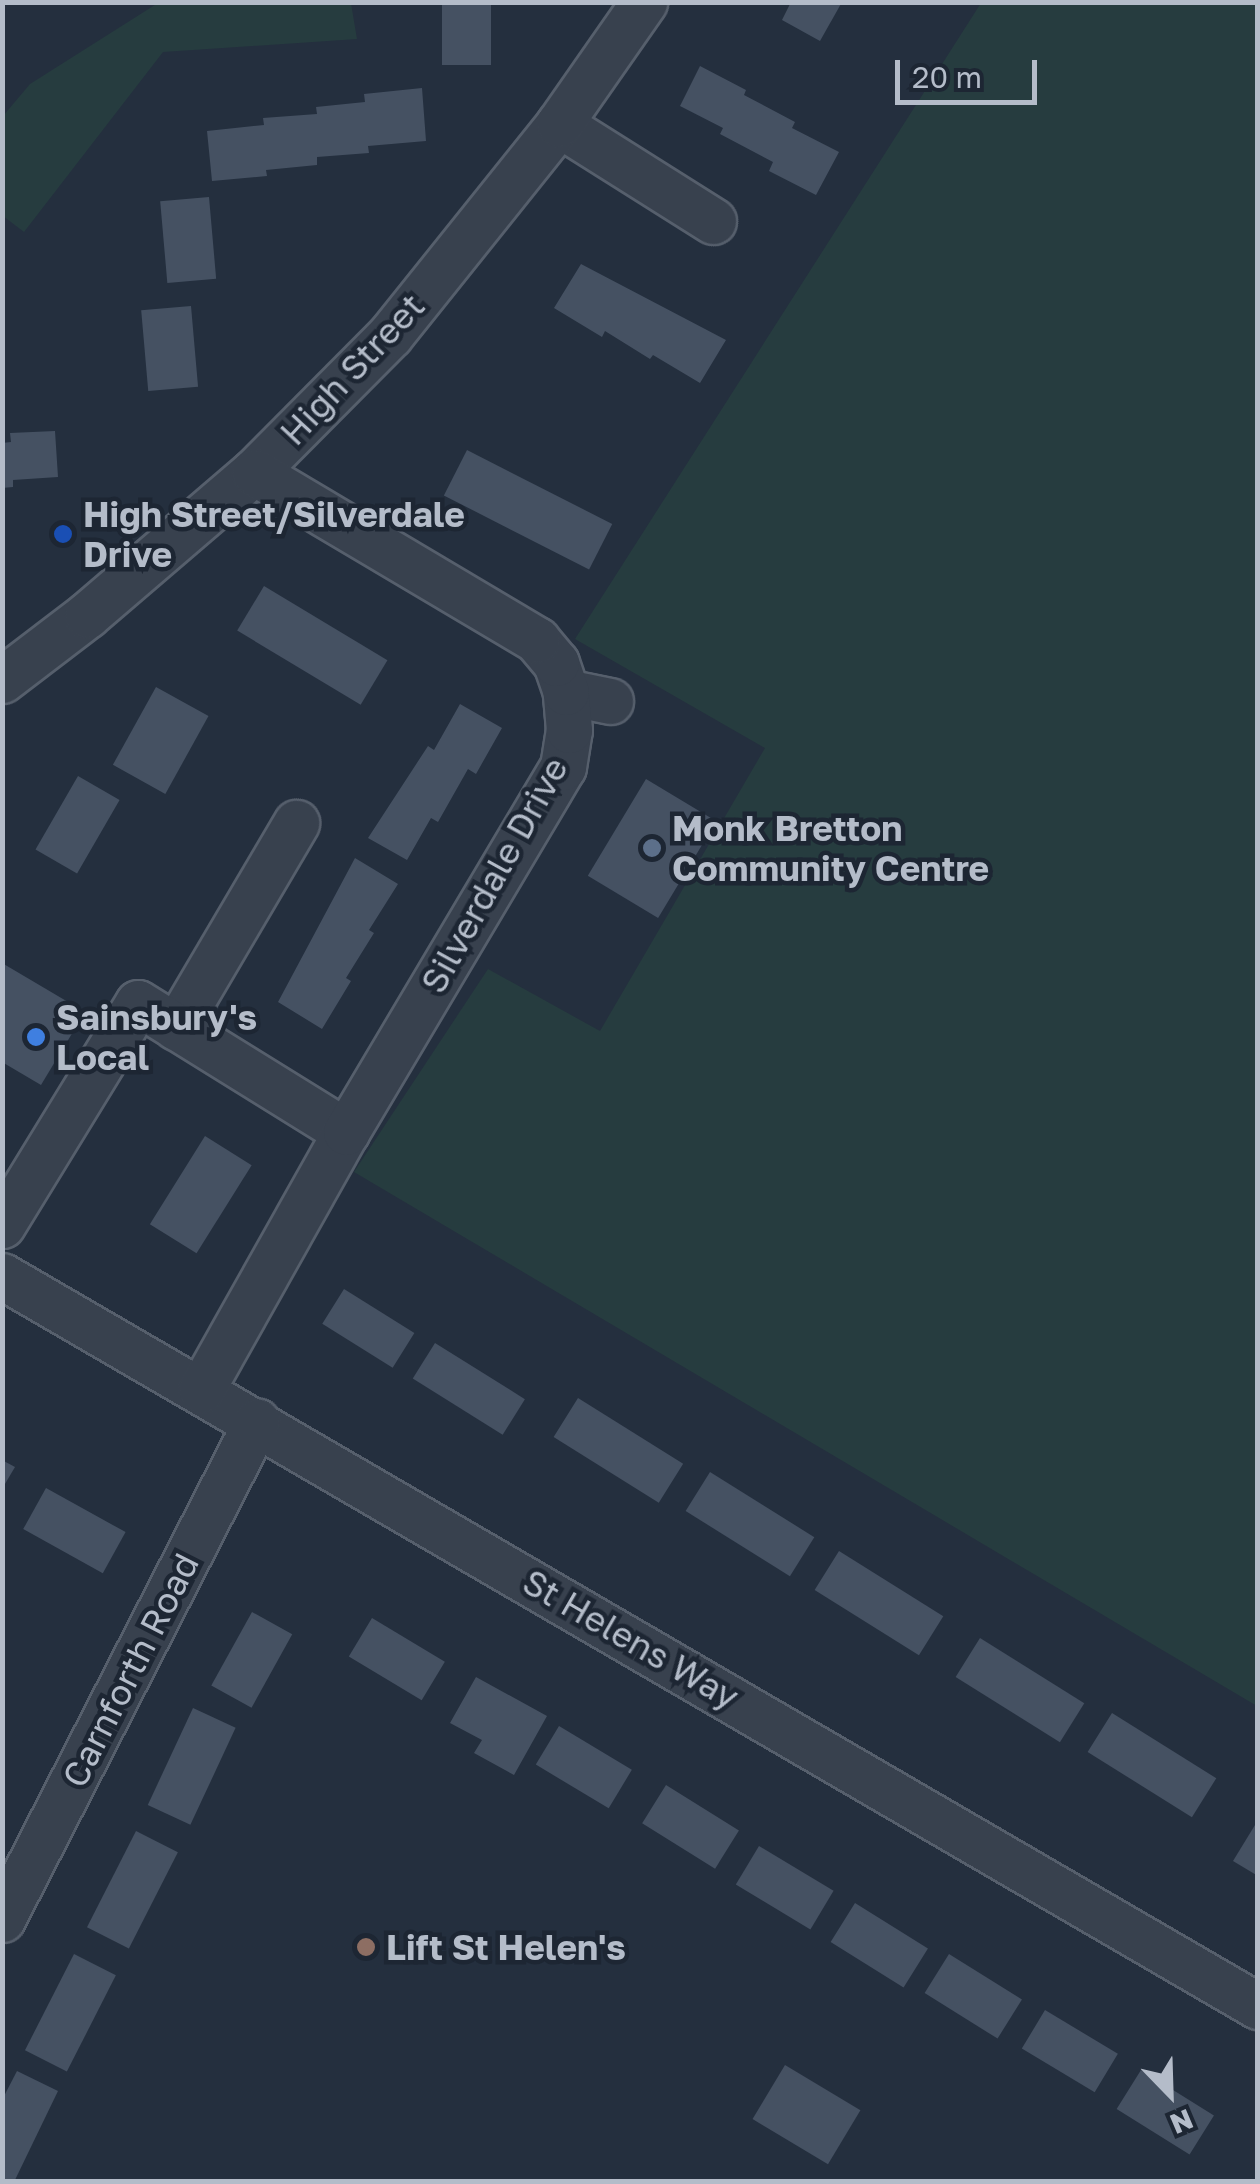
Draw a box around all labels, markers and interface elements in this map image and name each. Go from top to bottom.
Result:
scale bar [900,40,1042,102]
text: 20 m [912,59,982,95]
street label: High Street [271,285,433,453]
place label: High Street/Silverdale Drive [83,493,465,575]
marker: High Street/Silverdale Drive [52,523,74,545]
street label: Silverdale Drive [412,750,576,1000]
place label: Monk Bretton Community Centre [672,807,989,889]
marker: Monk Bretton Community Centre [641,837,663,859]
place label: Sainsbury's Local [56,996,257,1078]
marker: Sainsbury's Local [25,1026,47,1048]
street label: Carnforth Road [53,1546,207,1794]
street label: St Helens Way [516,1560,746,1718]
place label: Lift St Helen's [386,1926,626,1968]
marker: Lift St Helen's [355,1936,377,1958]
north arrow [1120,2044,1220,2144]
text: N [1166,2103,1198,2141]

